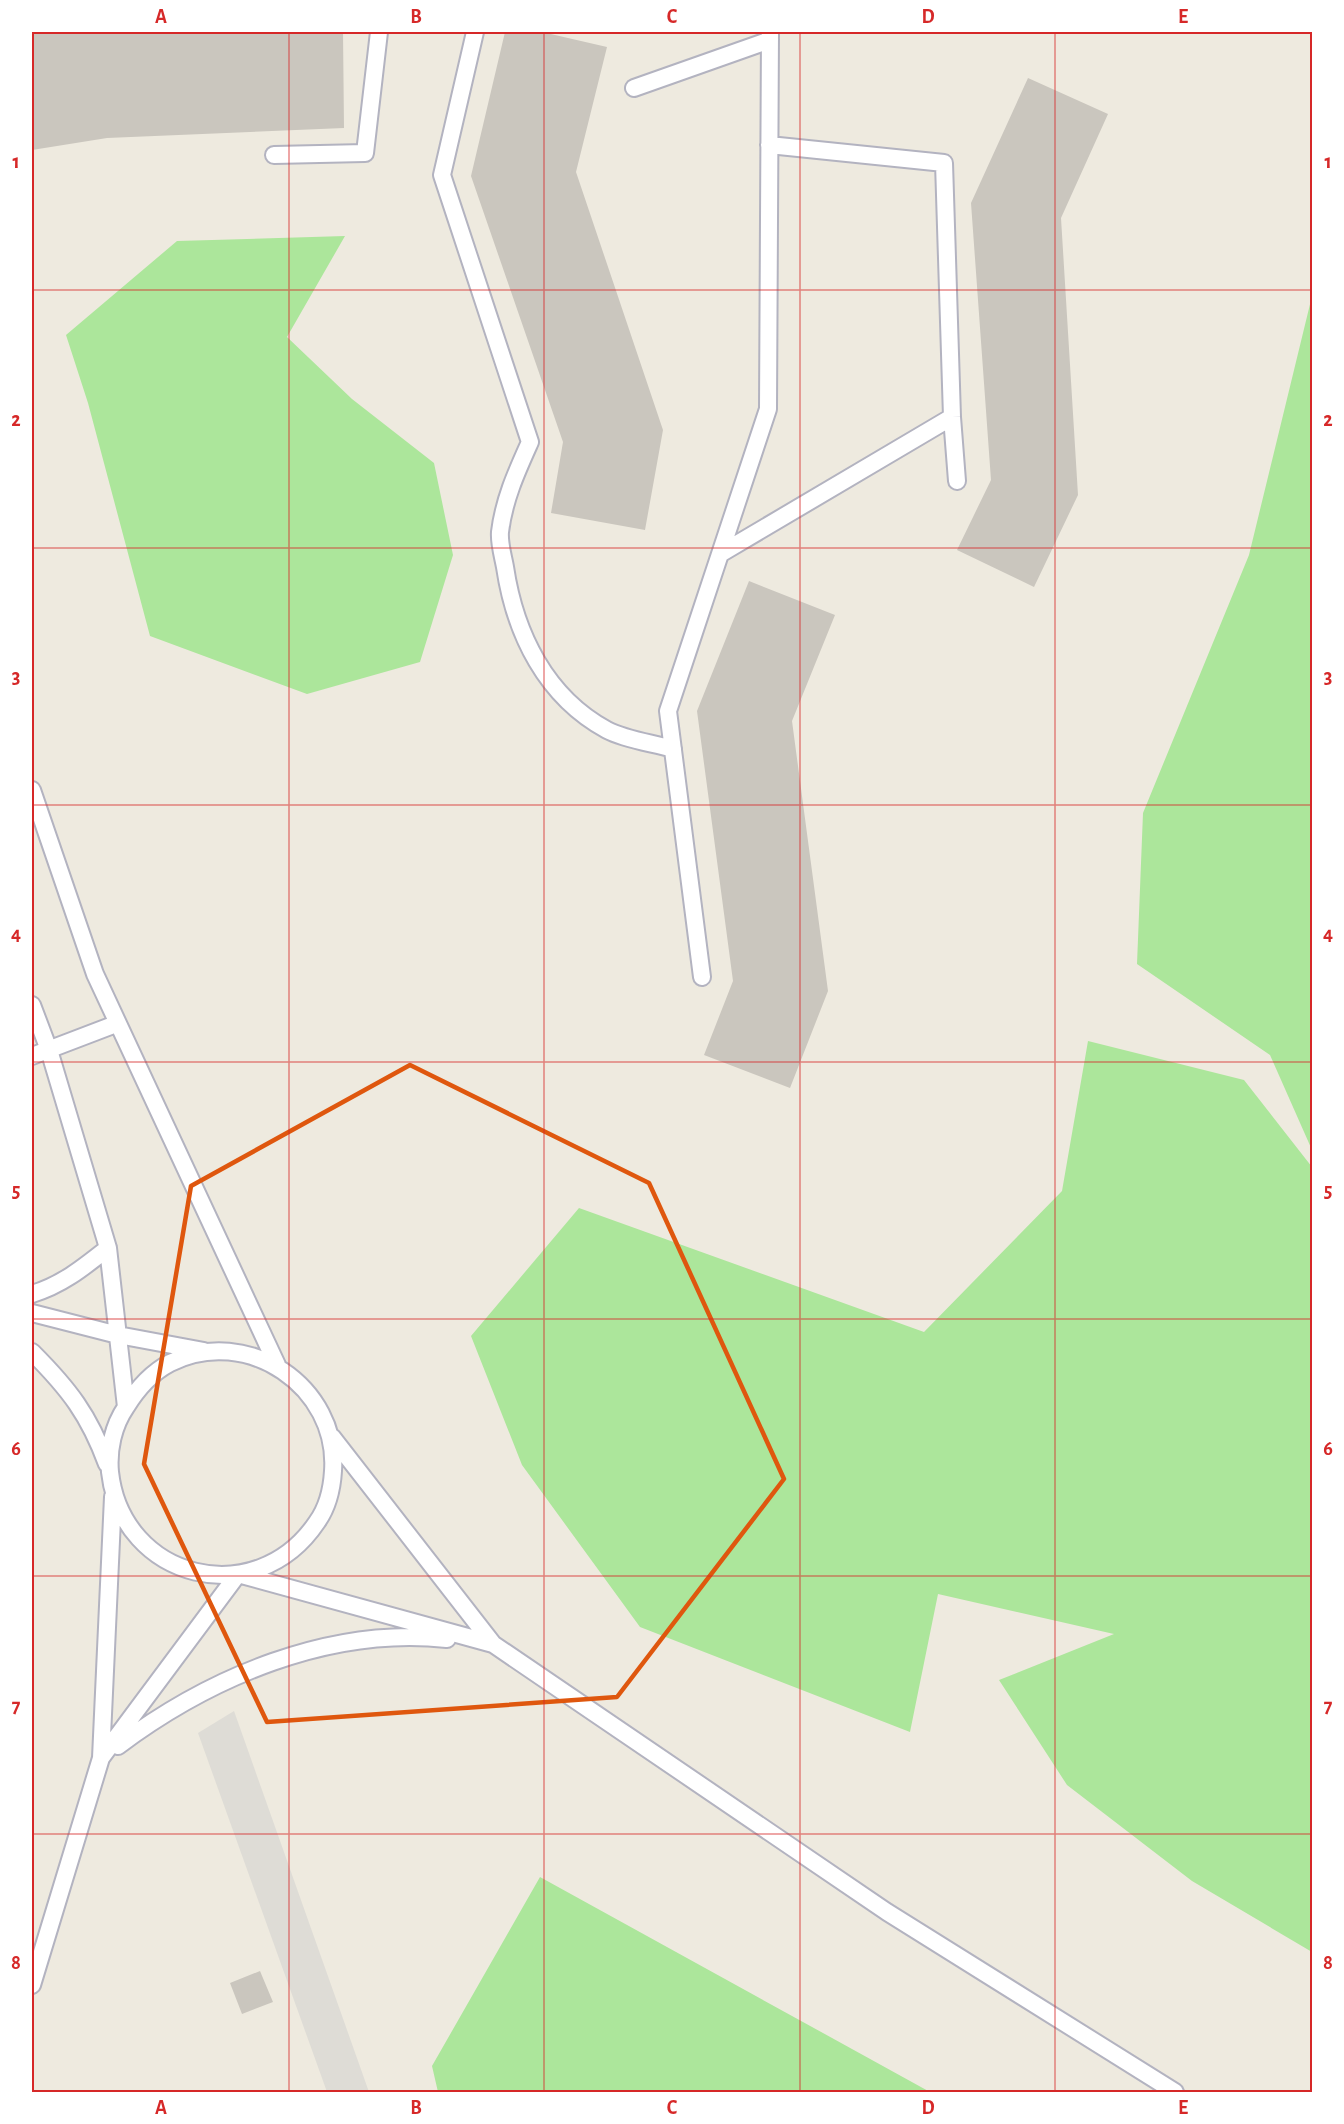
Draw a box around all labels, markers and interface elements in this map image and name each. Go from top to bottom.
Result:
text: A [155,7,167,27]
text: B [410,7,422,27]
text: C [667,7,678,27]
text: D [921,7,935,27]
text: E [1178,7,1188,27]
text: 1 [12,152,20,172]
text: 1 [1324,152,1332,172]
text: 2 [11,410,21,430]
text: 2 [1323,410,1333,430]
text: 3 [12,667,20,687]
text: 3 [1324,667,1332,687]
text: 4 [11,924,21,944]
text: 4 [1323,924,1333,944]
text: 5 [12,1181,20,1201]
text: 5 [1324,1181,1332,1201]
text: 6 [11,1439,21,1459]
text: 6 [1323,1439,1333,1459]
text: 7 [12,1696,21,1716]
text: 7 [1324,1696,1333,1716]
text: 8 [11,1953,21,1973]
text: 8 [1323,1953,1333,1973]
text: A [155,2098,167,2118]
text: B [410,2098,422,2118]
text: C [667,2098,678,2118]
text: D [921,2098,935,2118]
text: E [1178,2098,1188,2118]

